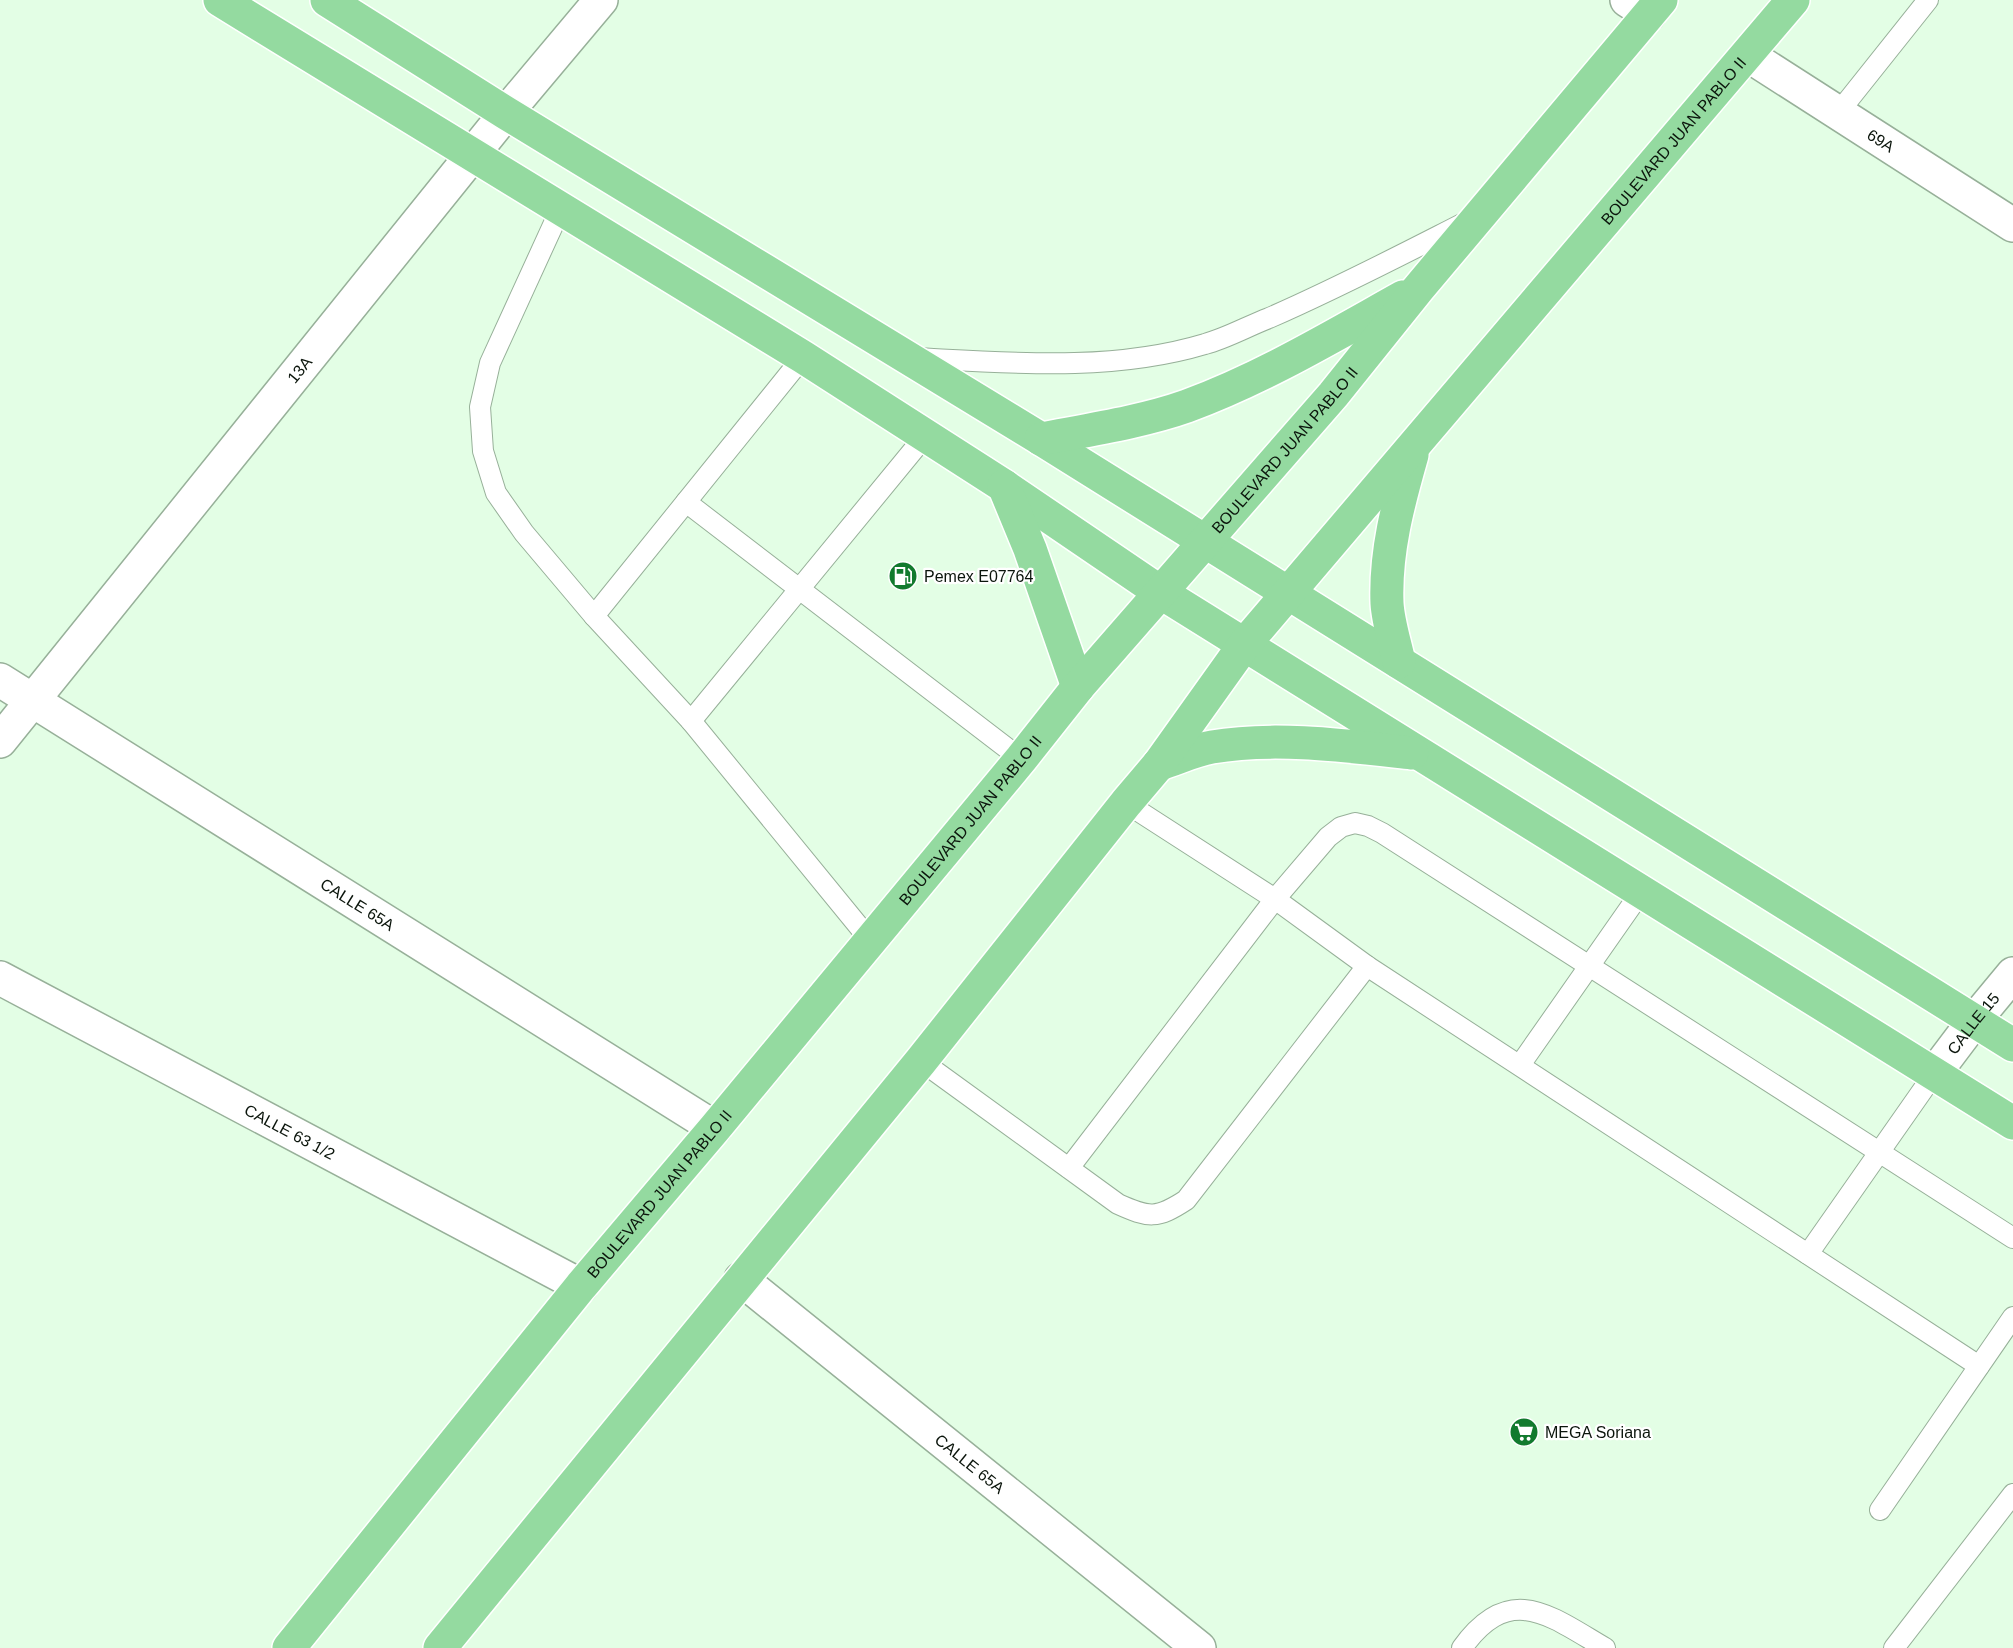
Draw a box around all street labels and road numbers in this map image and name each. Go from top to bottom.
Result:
street label: BOULEVARD JUAN PABLO II [1597,54,1749,228]
street label: 69A [1864,125,1898,155]
street label: 13A [284,353,315,386]
street label: BOULEVARD JUAN PABLO II [1208,363,1361,536]
street label: BOULEVARD JUAN PABLO II [895,732,1045,908]
street label: CALLE 65A [318,875,398,934]
street label: CALLE 15 [1944,989,2002,1057]
street label: CALLE 63 1/2 [242,1101,338,1163]
street label: BOULEVARD JUAN PABLO II [584,1107,735,1281]
street label: CALLE 65A [932,1431,1008,1497]

